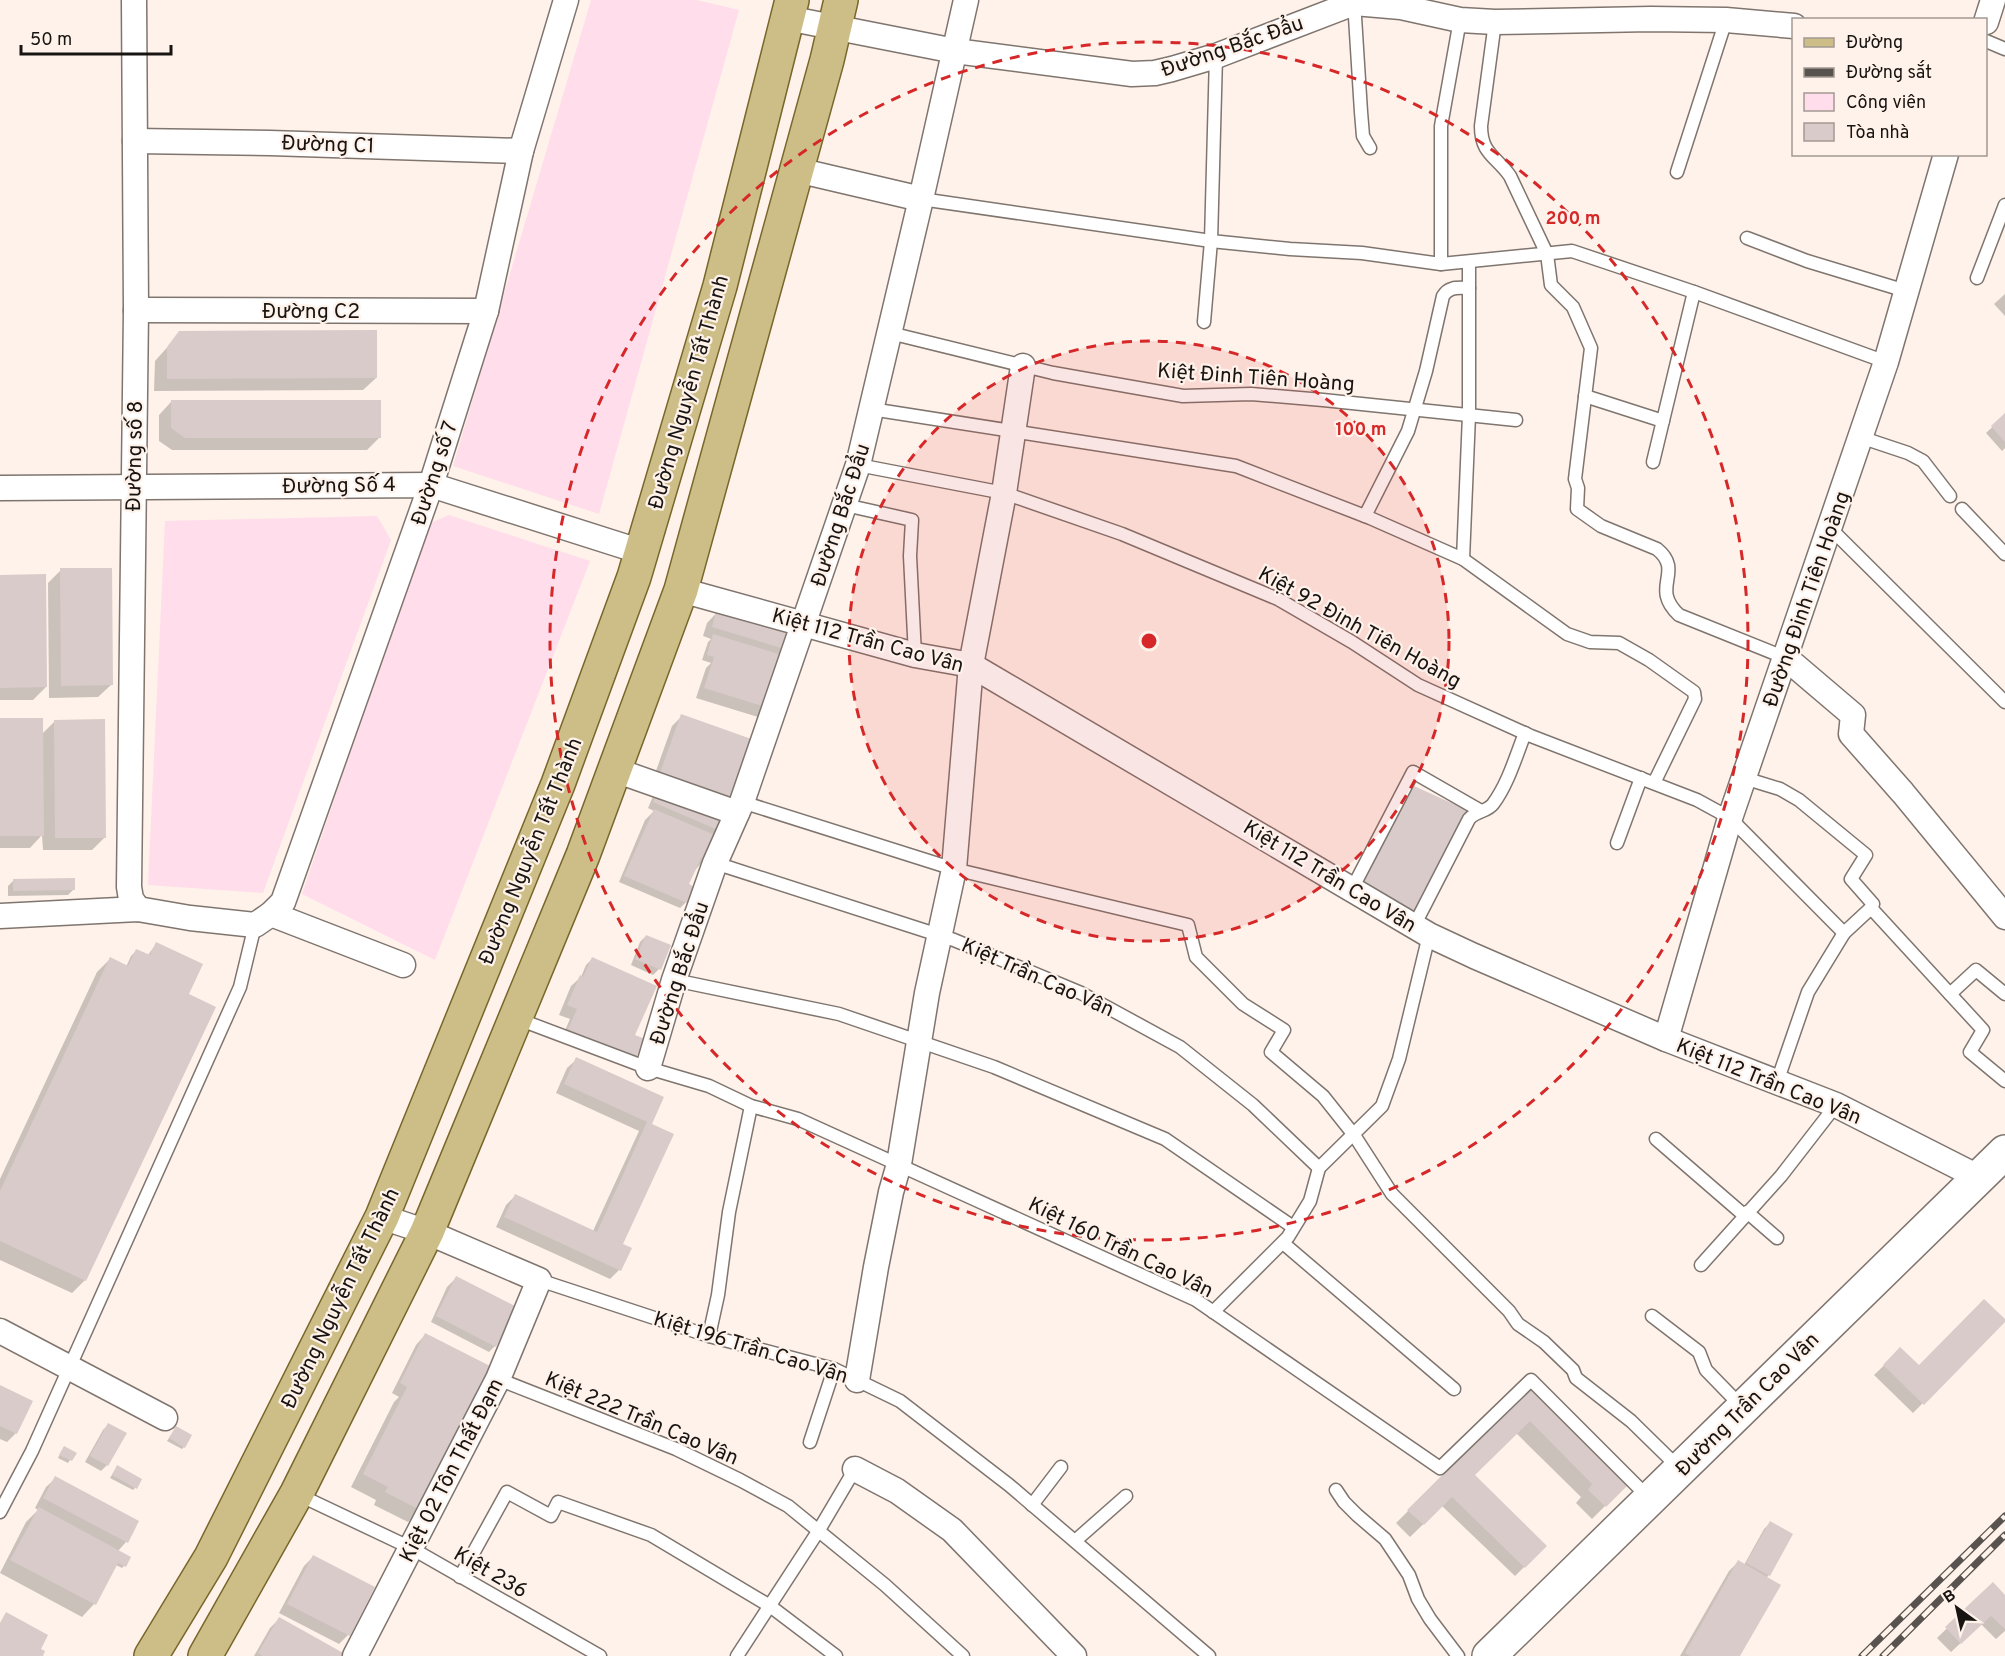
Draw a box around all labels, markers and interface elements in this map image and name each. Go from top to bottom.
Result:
street label: Đường Bắc Đẩu [1157,9,1307,84]
scale bar [21,18,171,56]
legend [1792,18,1987,156]
text: 50 m [30,29,72,52]
text: Đường [1846,32,1903,55]
text: Đường sắt [1846,60,1932,85]
text: Công viên [1846,92,1926,115]
text: Tòa nhà [1846,122,1909,145]
street label: Đường C1 [281,130,375,161]
text: 200 m [1545,208,1601,231]
street label: Đường Nguyễn Tất Thành [642,272,736,513]
street label: Đường C2 [262,299,360,326]
street label: Kiệt Đinh Tiên Hoàng [1156,358,1356,399]
street label: Đường số 8 [121,400,150,512]
street label: Đường số 7 [406,418,465,529]
text: 100 m [1335,419,1387,442]
street label: Đường Bắc Đẩu [804,440,877,590]
street label: Đường Số 4 [282,472,396,501]
street label: Đường Đinh Tiên Hoàng [1758,488,1857,711]
street label: Kiệt 92 Đinh Tiên Hoàng [1253,561,1466,695]
street label: Kiệt 112 Trần Cao Vân [769,603,967,680]
centre of rings [1139,631,1159,651]
street label: Đường Nguyễn Tất Thành [472,734,589,969]
street label: Kiệt 112 Trần Cao Vân [1238,815,1421,940]
street label: Đường Bắc Đẩu [643,898,716,1048]
street label: Kiệt Trần Cao Vân [957,933,1118,1024]
street label: Kiệt 112 Trần Cao Vân [1672,1033,1865,1132]
street label: Đường Nguyễn Tất Thành [275,1183,407,1414]
street label: Kiệt 160 Trần Cao Vân [1023,1192,1218,1305]
street label: Kiệt 196 Trần Cao Vân [650,1306,851,1391]
street label: Đường Trần Cao Vân [1670,1327,1826,1483]
street label: Kiệt 222 Trần Cao Vân [540,1366,742,1472]
street label: Kiệt 02 Tôn Thất Đạm [394,1374,511,1567]
street label: Kiệt 236 [448,1541,532,1605]
north arrow [1927,1578,1987,1638]
text: B [1940,1586,1960,1608]

